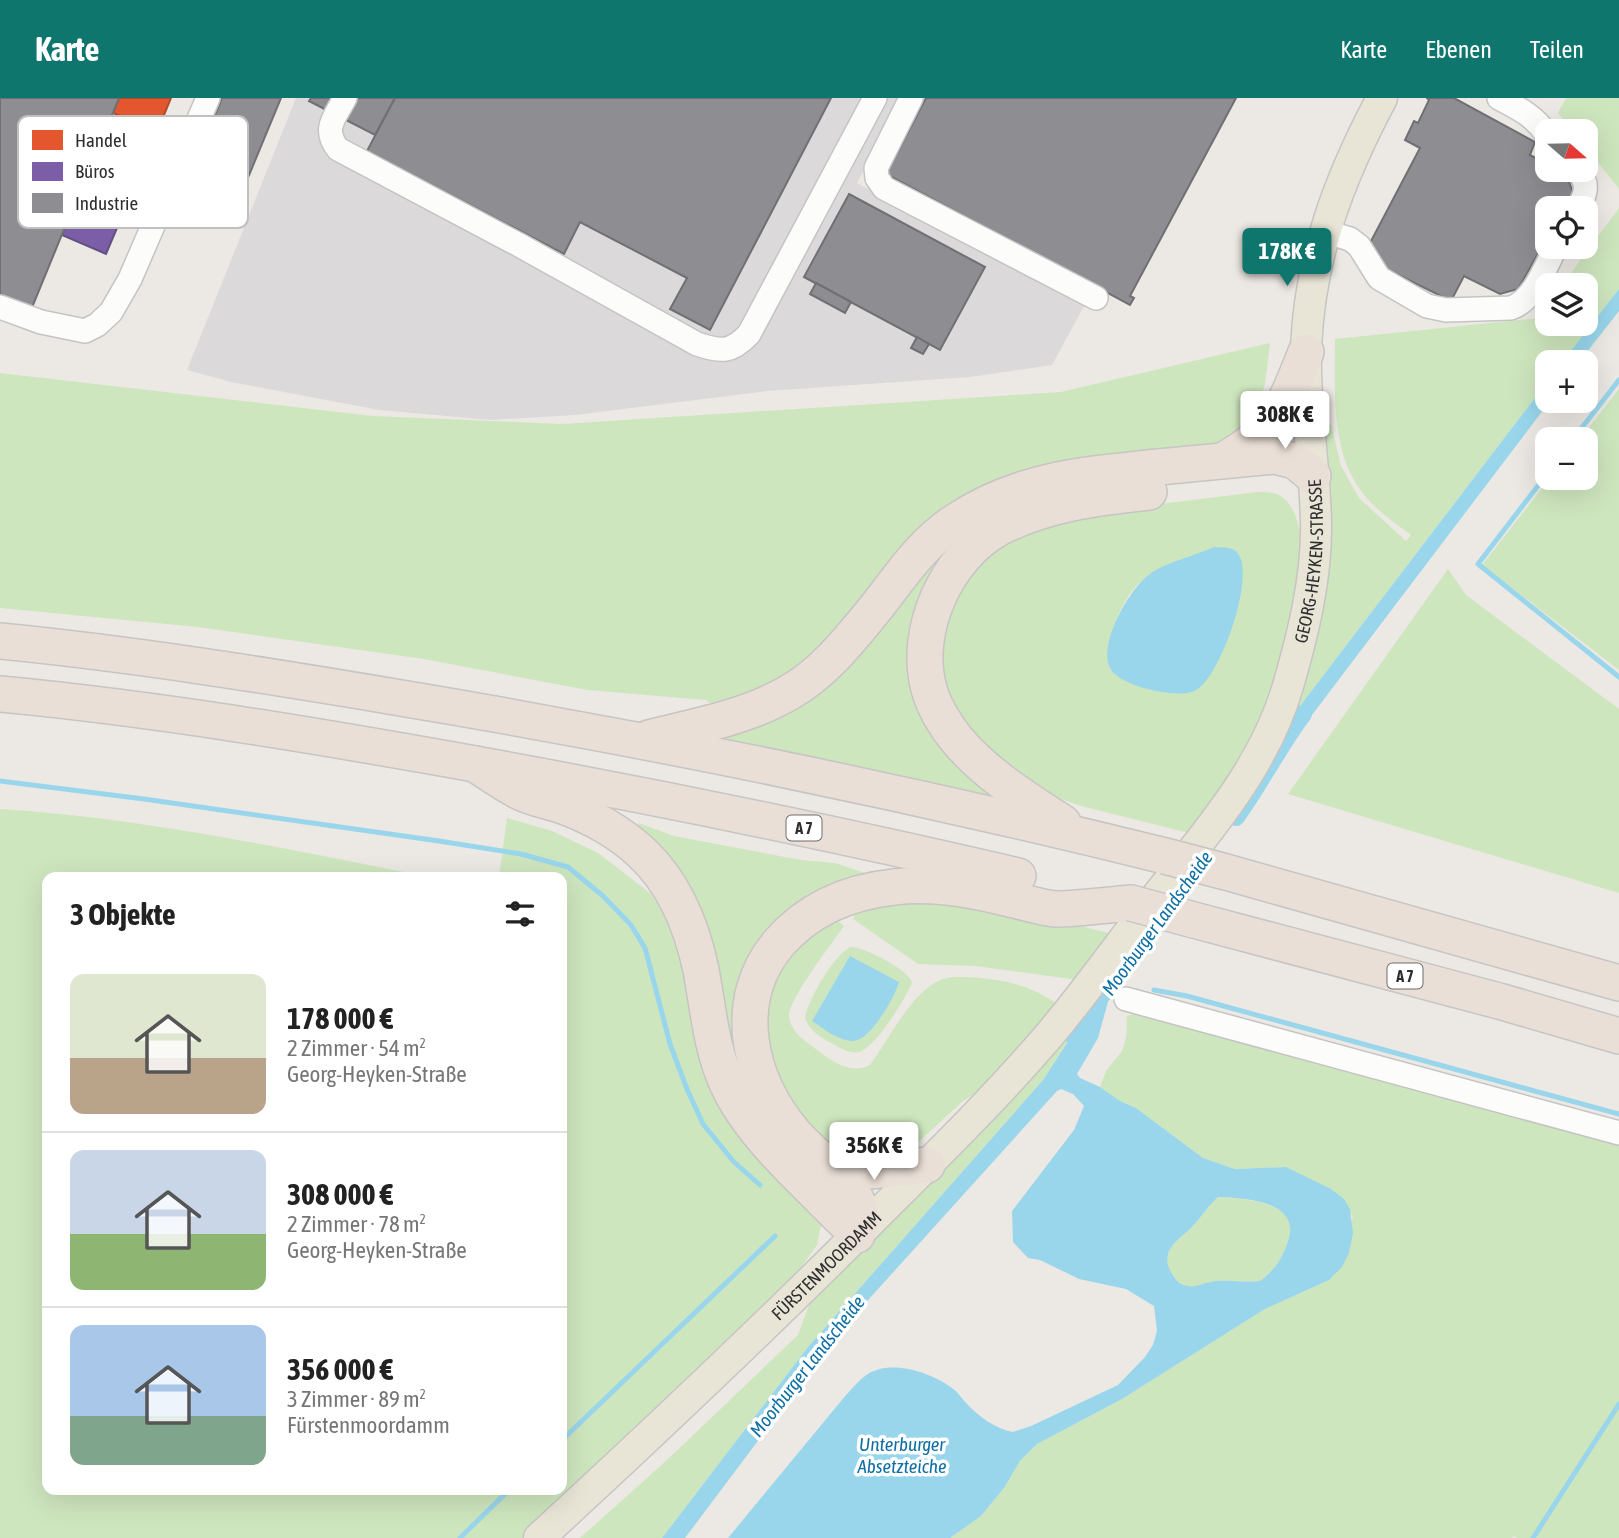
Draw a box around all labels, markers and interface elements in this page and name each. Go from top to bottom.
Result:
text: Karte [35,30,99,68]
text: Karte [1340,36,1387,63]
text: Ebenen [1425,36,1492,63]
text: Teilen [1530,36,1584,63]
legend [18,116,248,228]
north arrow [1535,119,1598,182]
map controls [1535,119,1598,490]
text: Handel [75,129,127,151]
text: Büros [75,160,115,182]
text: Industrie [75,192,138,214]
button: locate [1535,196,1598,259]
pin: 178K € [1230,228,1344,288]
text: 178K € [1258,238,1316,264]
button: layers [1535,273,1598,336]
button: + [1535,350,1598,413]
pin: 308K € [1228,392,1342,451]
text: 308K € [1256,401,1314,427]
button: − [1535,427,1598,490]
street label: GEORG-HEYKEN-STRASSE [1290,479,1327,645]
road number: A 7 [786,816,822,841]
water label: Moorburger Landscheide [1097,847,1217,999]
icon: filters [501,895,539,933]
text: 3 Objekte [70,897,176,931]
road number: A 7 [1388,964,1422,988]
text: 178 000 € [287,1001,393,1035]
icon: home [126,1002,210,1086]
text: 2 Zimmer · 54 m² [287,1035,426,1061]
text: Georg-Heyken-Straße [287,1061,467,1087]
pin: 356K € [817,1122,931,1182]
text: 356K € [845,1132,903,1158]
text: 308 000 € [287,1177,393,1211]
icon: home [126,1178,210,1262]
street label: FÜRSTENMOORDAMM [767,1207,885,1324]
text: 2 Zimmer · 78 m² [287,1211,426,1237]
text: Georg-Heyken-Straße [287,1237,467,1263]
water label: Moorburger Landscheide [745,1291,869,1441]
text: 356 000 € [287,1352,393,1386]
icon: home [126,1353,210,1437]
text: 3 Zimmer · 89 m² [287,1386,426,1412]
text: Fürstenmoordamm [287,1412,450,1438]
water label: Unterburger Absetzteiche [856,1433,947,1477]

